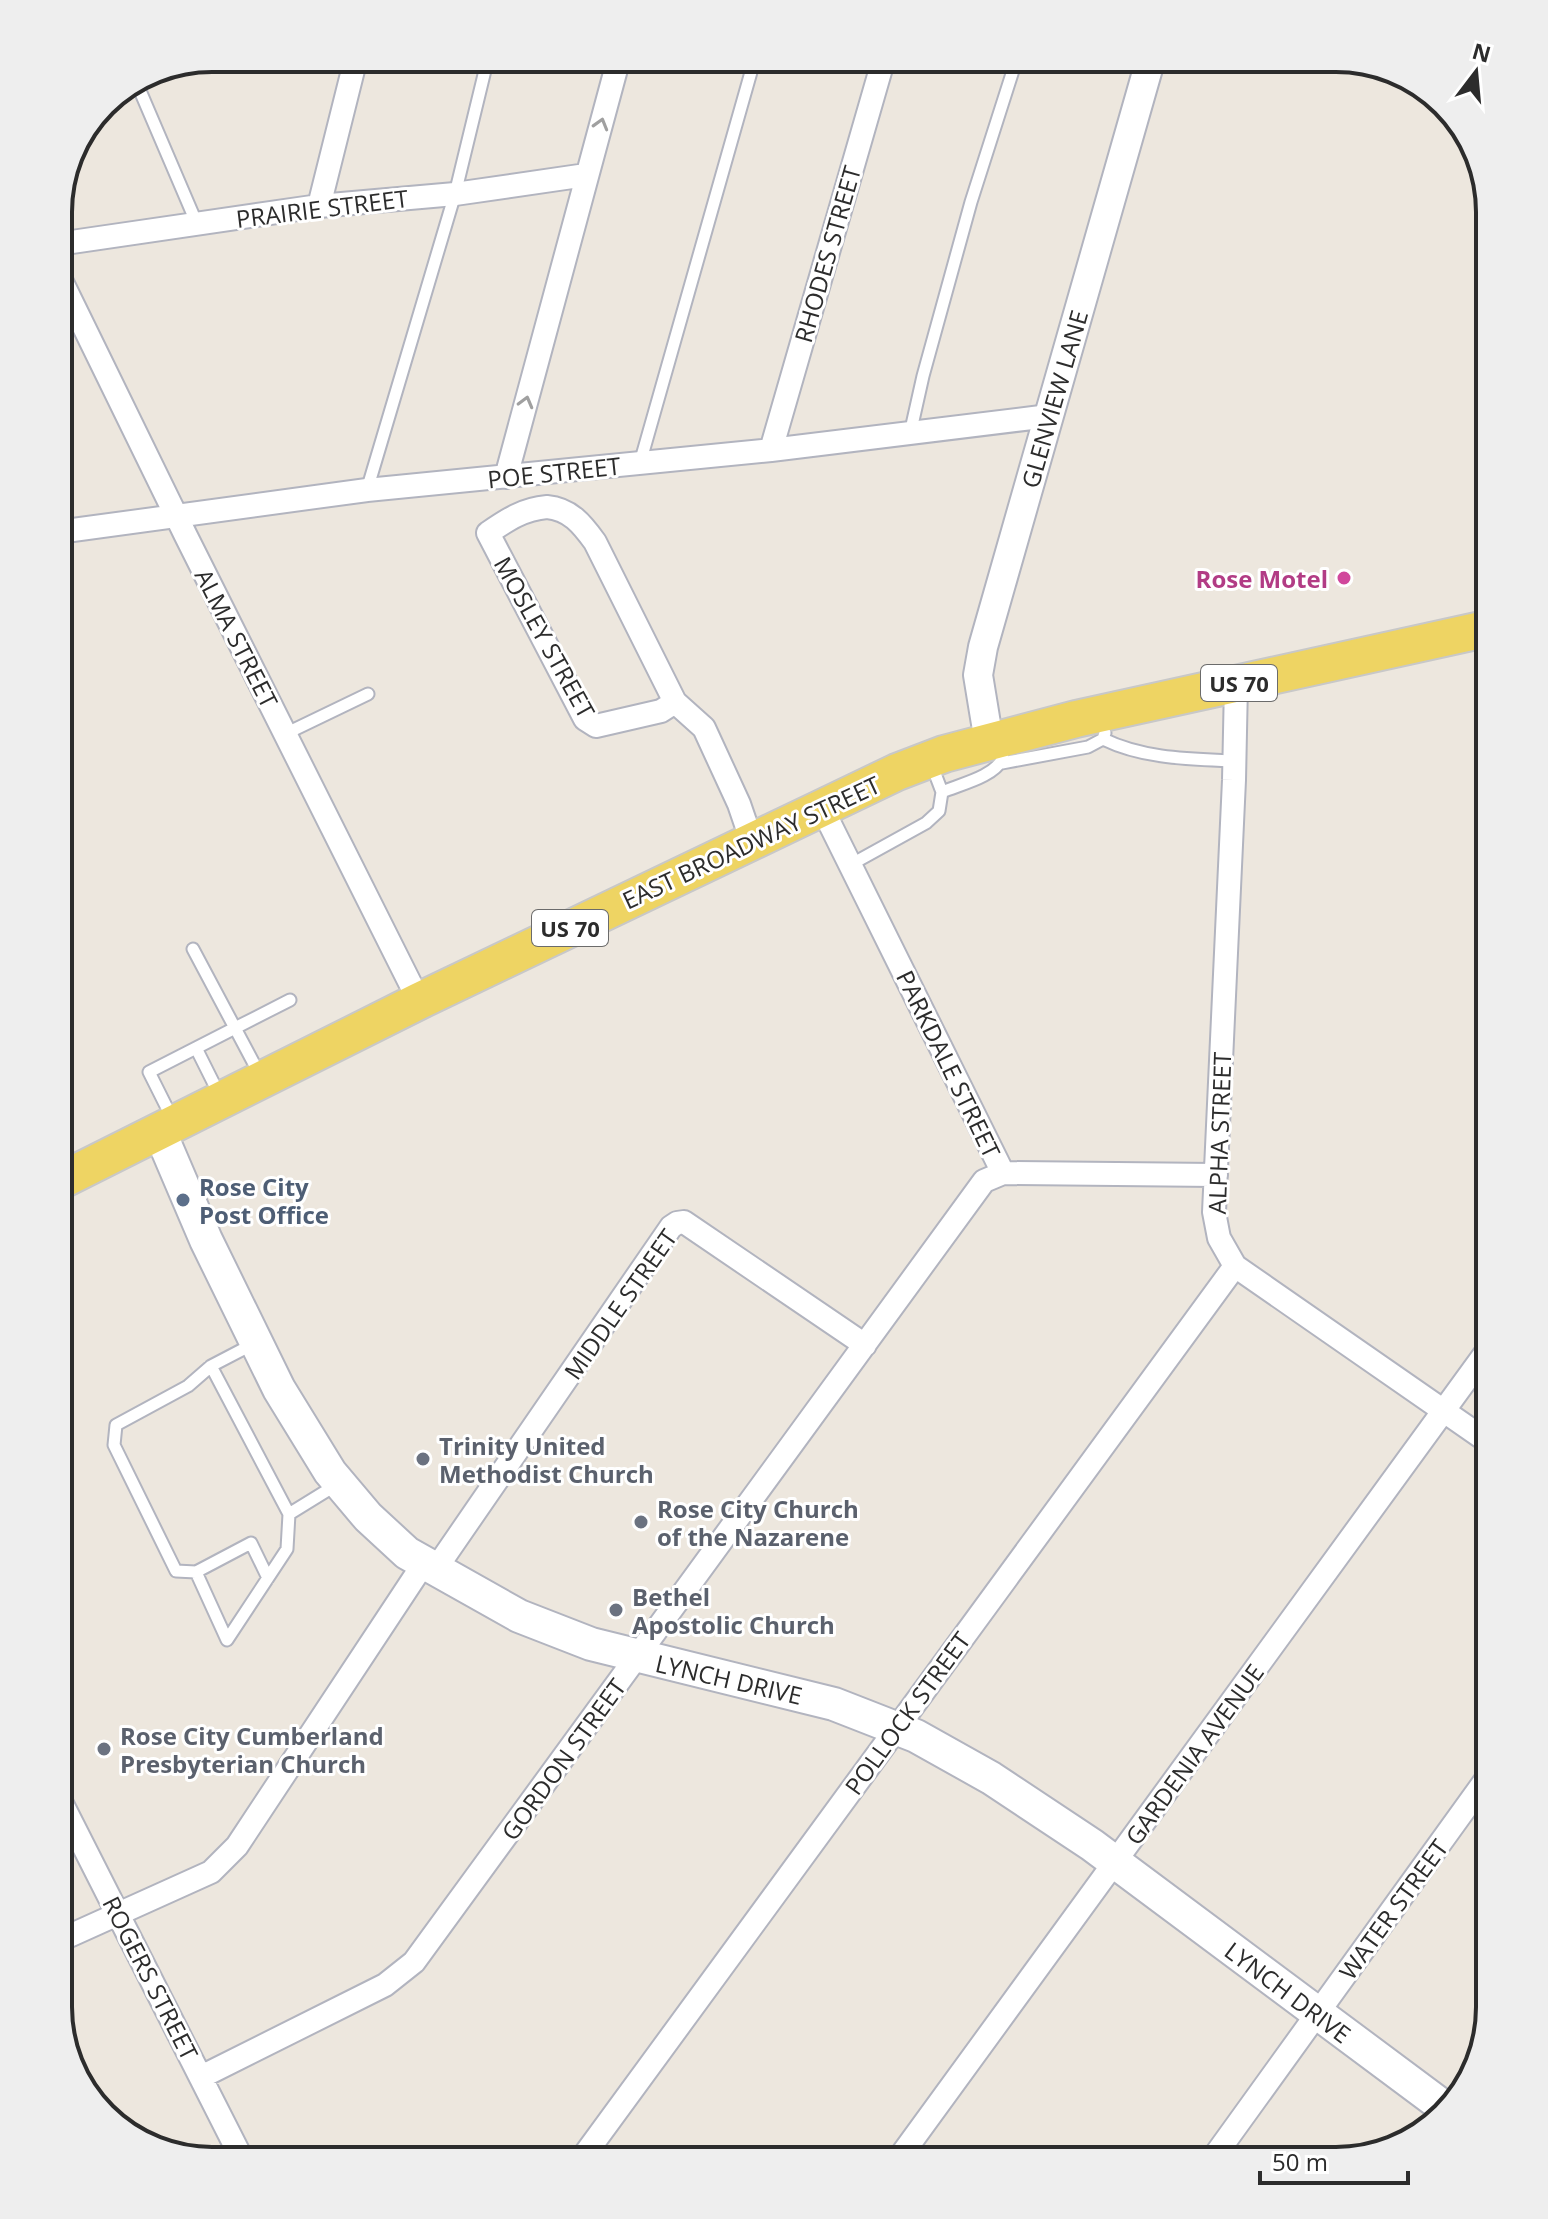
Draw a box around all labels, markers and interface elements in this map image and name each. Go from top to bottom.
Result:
north arrow [1436,32,1516,112]
text: N [1469,35,1495,69]
one-way arrow [592,117,608,131]
street label: RHODES STREET [786,162,868,346]
street label: PRAIRIE STREET [234,181,410,235]
street label: GLENVIEW LANE [1013,306,1095,492]
one-way arrow [517,395,533,409]
street label: POE STREET [486,449,622,495]
street label: MOSLEY STREET [487,550,603,724]
place label: Rose Motel [1196,562,1328,595]
street label: ALMA STREET [188,563,286,713]
marker: Rose Motel [1335,569,1353,587]
road number: US 70 [1201,665,1277,701]
street label: EAST BROADWAY STREET [617,768,885,916]
road number: US 70 [532,910,608,946]
street label: PARKDALE STREET [889,965,1009,1163]
street label: ALPHA STREET [1200,1051,1238,1215]
place label: Rose City Post Office [199,1170,329,1231]
marker: Rose City Post Office [174,1191,192,1209]
street label: MIDDLE STREET [556,1222,684,1386]
place label: Trinity United Methodist Church [439,1429,654,1490]
marker: Trinity United Methodist Church [414,1450,432,1468]
place label: Rose City Church of the Nazarene [657,1492,859,1553]
marker: Rose City Church of the Nazarene [632,1513,650,1531]
place label: Bethel Apostolic Church [632,1580,835,1641]
marker: Bethel Apostolic Church [607,1601,625,1619]
street label: POLLOCK STREET [837,1625,977,1801]
street label: LYNCH DRIVE [652,1646,806,1712]
street label: GARDENIA AVENUE [1117,1657,1271,1851]
street label: GORDON STREET [493,1671,633,1847]
place label: Rose City Cumberland Presbyterian Church [120,1719,384,1780]
marker: Rose City Cumberland Presbyterian Church [95,1740,113,1758]
street label: WATER STREET [1331,1832,1455,1986]
street label: ROGERS STREET [96,1891,206,2065]
street label: LYNCH DRIVE [1218,1934,1358,2050]
scale bar [1260,2135,1408,2185]
text: 50 m [1272,2145,1328,2178]

